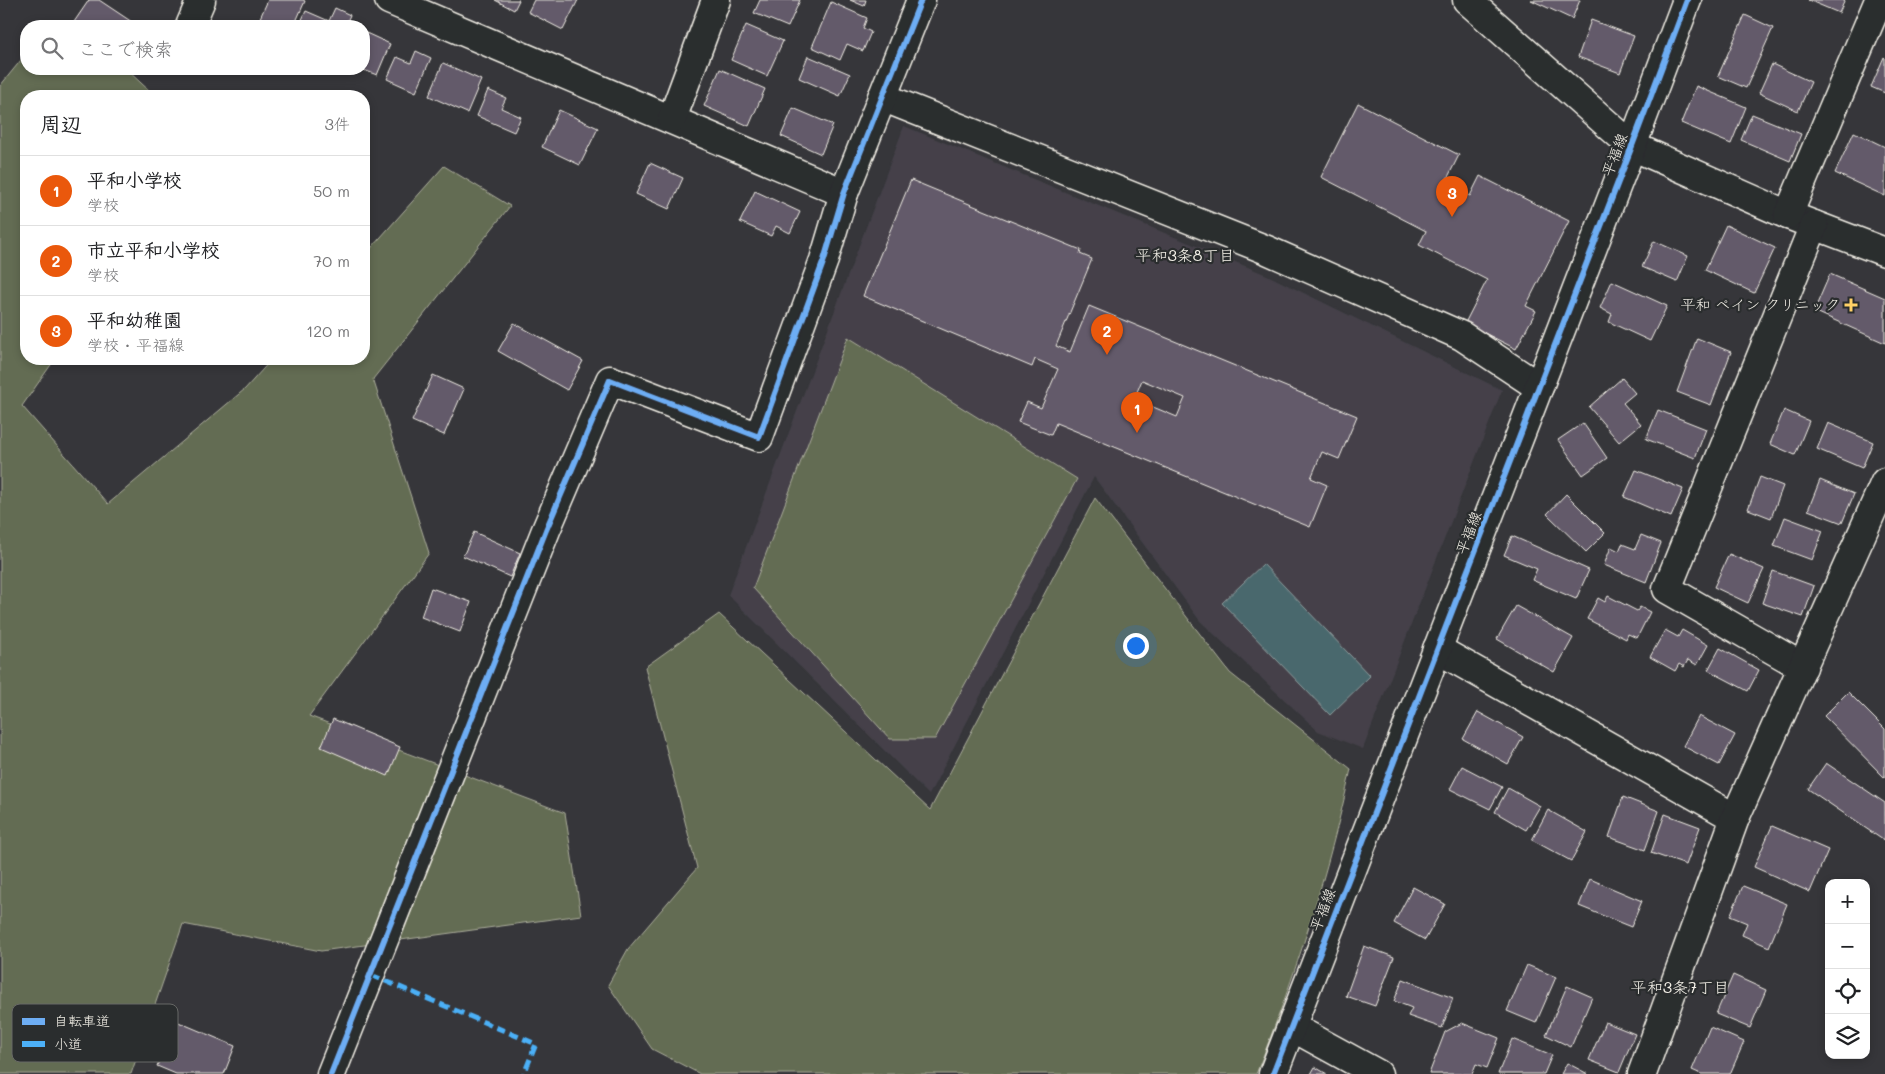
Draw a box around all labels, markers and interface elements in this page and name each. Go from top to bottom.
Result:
search box [20,20,370,75]
icon: search [38,34,66,62]
text: ここで検索 [78,36,173,61]
text: 周辺 [40,110,82,137]
text: 3件 [325,113,350,134]
street label: 平福線 [1597,130,1631,179]
text: 平和小学校 [87,167,182,192]
pin: 3 [1436,176,1468,217]
text: 1 [52,180,60,201]
text: 50 m [313,180,350,201]
text: 学校 [87,194,119,215]
text: 市立平和小学校 [87,237,220,262]
district label: 平和3条8丁目 [1135,244,1235,265]
text: 2 [52,250,60,271]
text: 70 m [313,250,350,271]
text: 学校 [87,264,119,285]
place label: 平和 ペイン クリニック [1680,294,1840,314]
marker: 平和 ペイン クリニック [1844,298,1858,312]
text: 平和幼稚園 [87,307,182,332]
pin: 2 [1091,314,1123,355]
text: 3 [51,320,61,341]
text: 120 m [306,320,350,341]
text: 学校 · 平福線 [87,334,184,355]
pin: 1 [1121,392,1153,433]
street label: 平福線 [1451,508,1485,557]
your location [1123,633,1149,659]
map controls [1825,879,1870,1059]
button: + [1825,879,1870,924]
street label: 平福線 [1305,885,1339,934]
button: − [1825,924,1870,969]
button: locate [1825,969,1870,1014]
district label: 平和3条7丁目 [1631,976,1729,997]
legend [12,1004,178,1062]
text: 自転車道 [54,1011,110,1030]
button: layers [1825,1014,1870,1059]
text: 小道 [54,1034,82,1053]

